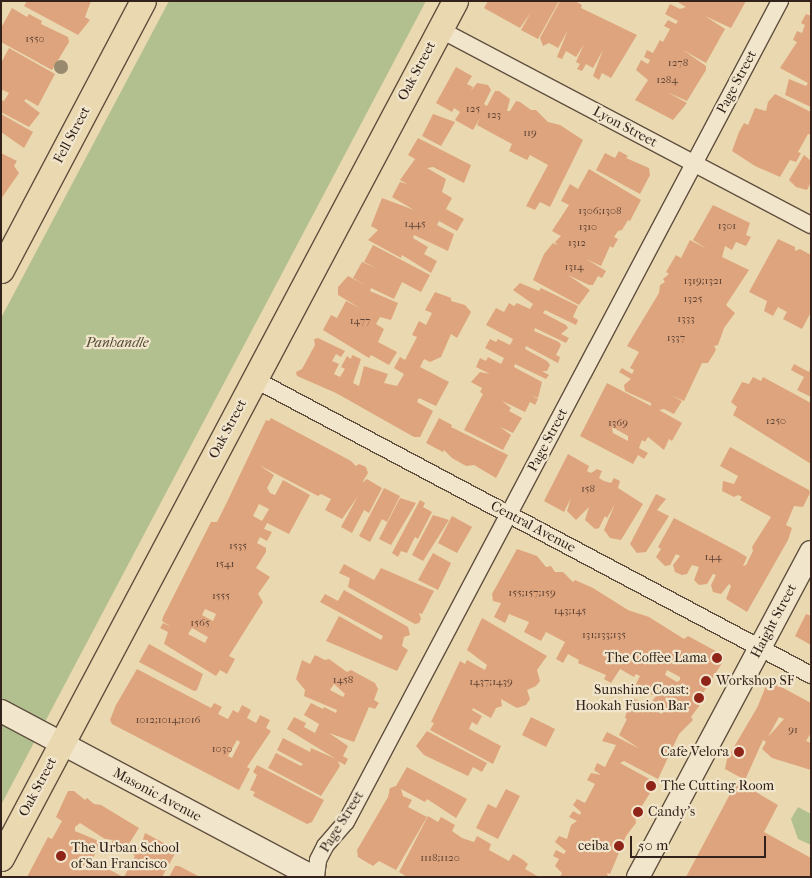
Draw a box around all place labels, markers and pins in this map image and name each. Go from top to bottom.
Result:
place label: The Coffee Lama [605,650,707,666]
marker: The Coffee Lama [711,652,723,664]
place label: Workshop SF [716,673,794,689]
marker: Workshop SF [700,675,712,687]
place label: Sunshine Coast: Hookah Fusion Bar [575,682,689,714]
marker: Sunshine Coast: Hookah Fusion Bar [693,692,705,704]
place label: Cafe Velora [660,744,729,760]
marker: Cafe Velora [733,746,745,758]
place label: The Cutting Room [661,778,774,794]
marker: The Cutting Room [645,780,657,792]
place label: Candy's [648,804,695,820]
marker: Candy's [632,806,644,818]
place label: ceiba [578,838,609,854]
place label: The Urban School of San Francisco [71,840,179,872]
marker: ceiba [613,840,625,852]
marker: The Urban School of San Francisco [55,850,67,862]

